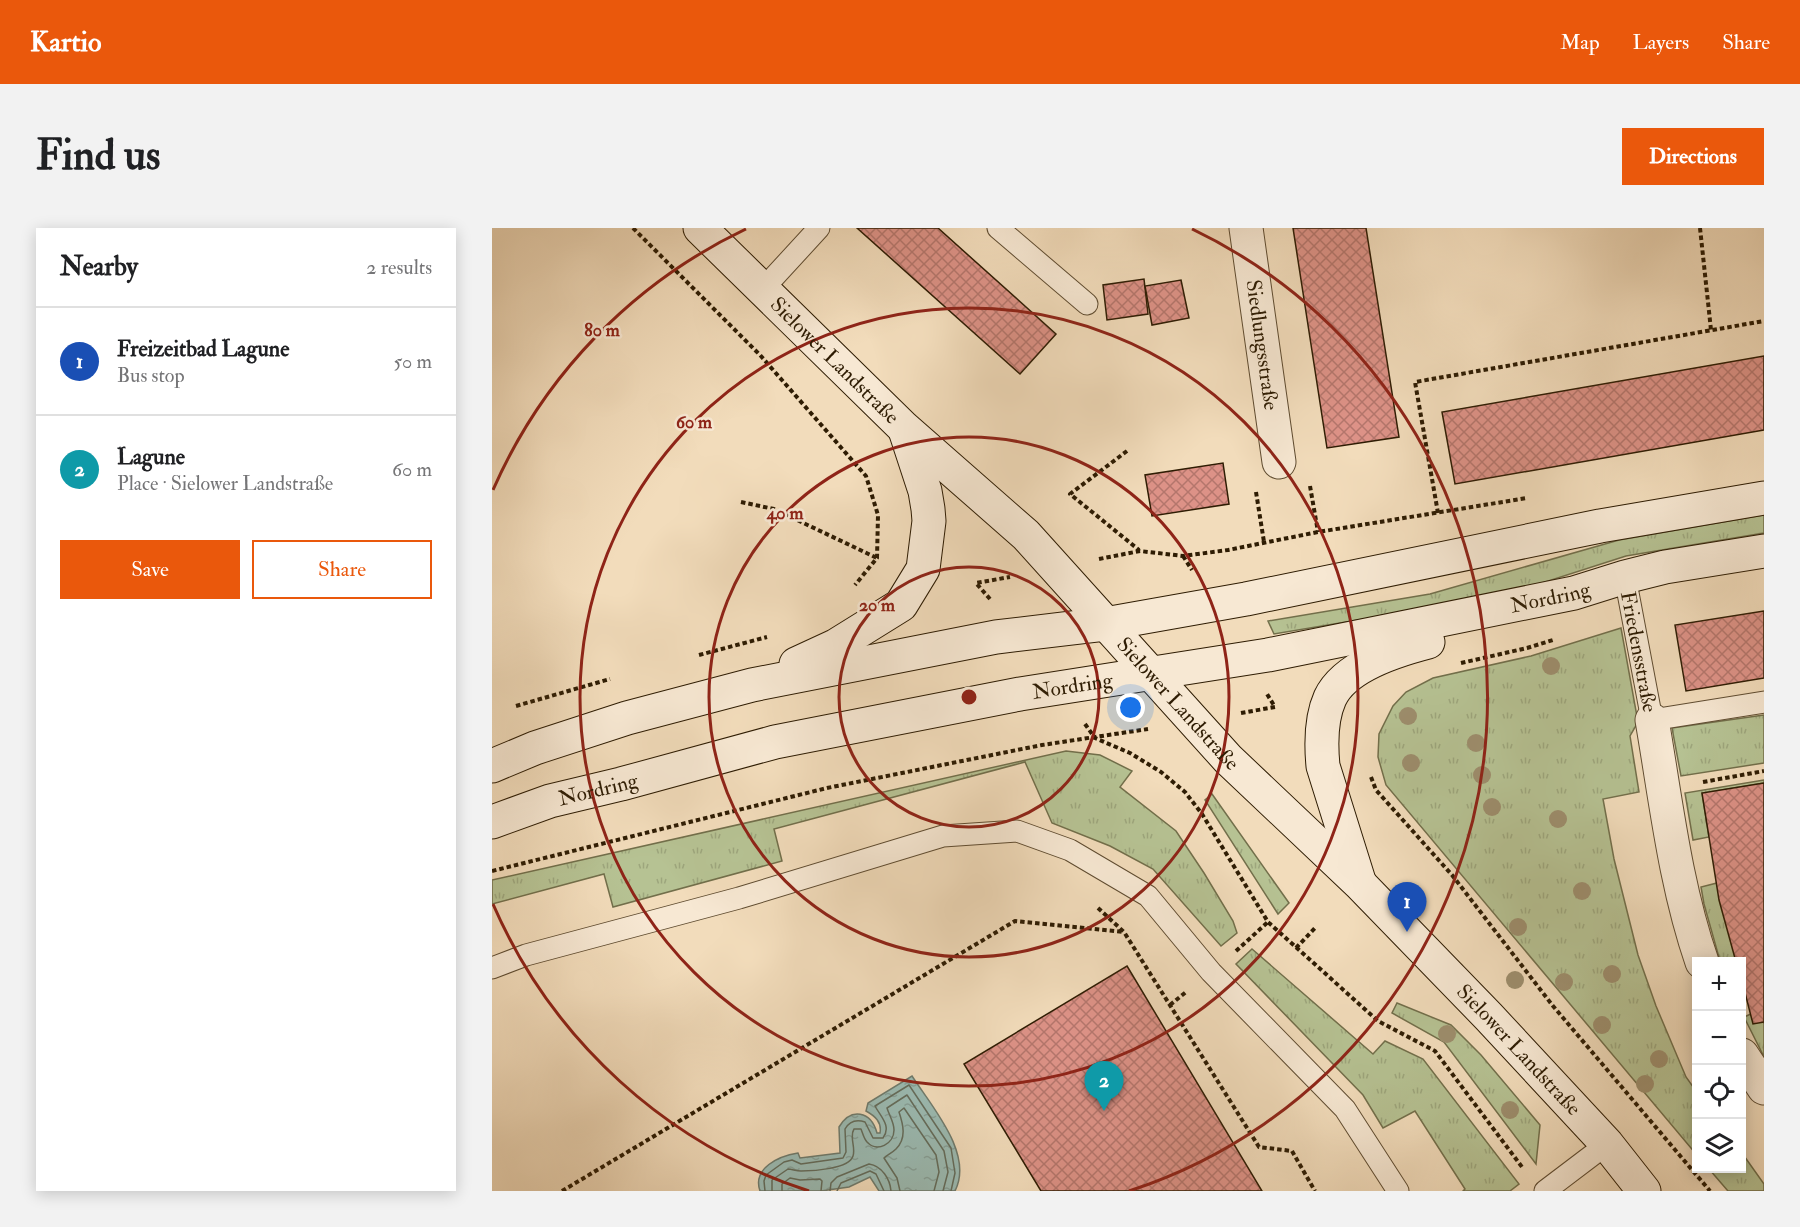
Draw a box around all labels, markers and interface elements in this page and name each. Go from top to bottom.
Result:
text: Kartio [30,25,101,60]
text: Map [1560,29,1600,56]
text: Layers [1633,29,1689,56]
text: Share [1722,29,1770,56]
button: Directions [1622,128,1764,185]
text: Find us [36,130,160,182]
text: Nearby [60,251,138,283]
text: 2 results [366,255,432,280]
street label: Siedlungsstraße [1239,278,1285,412]
street label: Sielower Landstraße [764,291,905,430]
text: 80 m [584,319,621,342]
text: Freizeitbad Lagune [117,335,289,363]
text: 1 [76,349,83,374]
text: 50 m [393,349,432,374]
text: Bus stop [117,363,185,388]
text: 60 m [676,411,713,434]
text: Lagune [117,443,185,471]
text: 2 [74,457,85,482]
text: 60 m [392,457,432,482]
text: Place · Sielower Landstraße [117,471,333,496]
text: 40 m [766,502,804,525]
button: Save [60,540,240,599]
button: Share [252,540,432,599]
street label: Nordring [1508,576,1594,620]
street label: Friedensstraße [1614,589,1663,715]
text: 20 m [859,594,896,617]
street label: Sielower Landstraße [1111,632,1245,777]
street label: Nordring [1030,667,1115,706]
centre of rings [959,687,979,707]
your location [1116,693,1145,722]
street label: Nordring [556,767,642,813]
pin: 1 [1388,882,1426,932]
map controls [1692,957,1746,1173]
button: + [1692,957,1746,1011]
street label: Sielower Landstraße [1450,979,1587,1122]
button: − [1692,1011,1746,1065]
pin: 2 [1084,1062,1124,1111]
button: locate [1692,1065,1746,1119]
button: layers [1692,1119,1746,1173]

